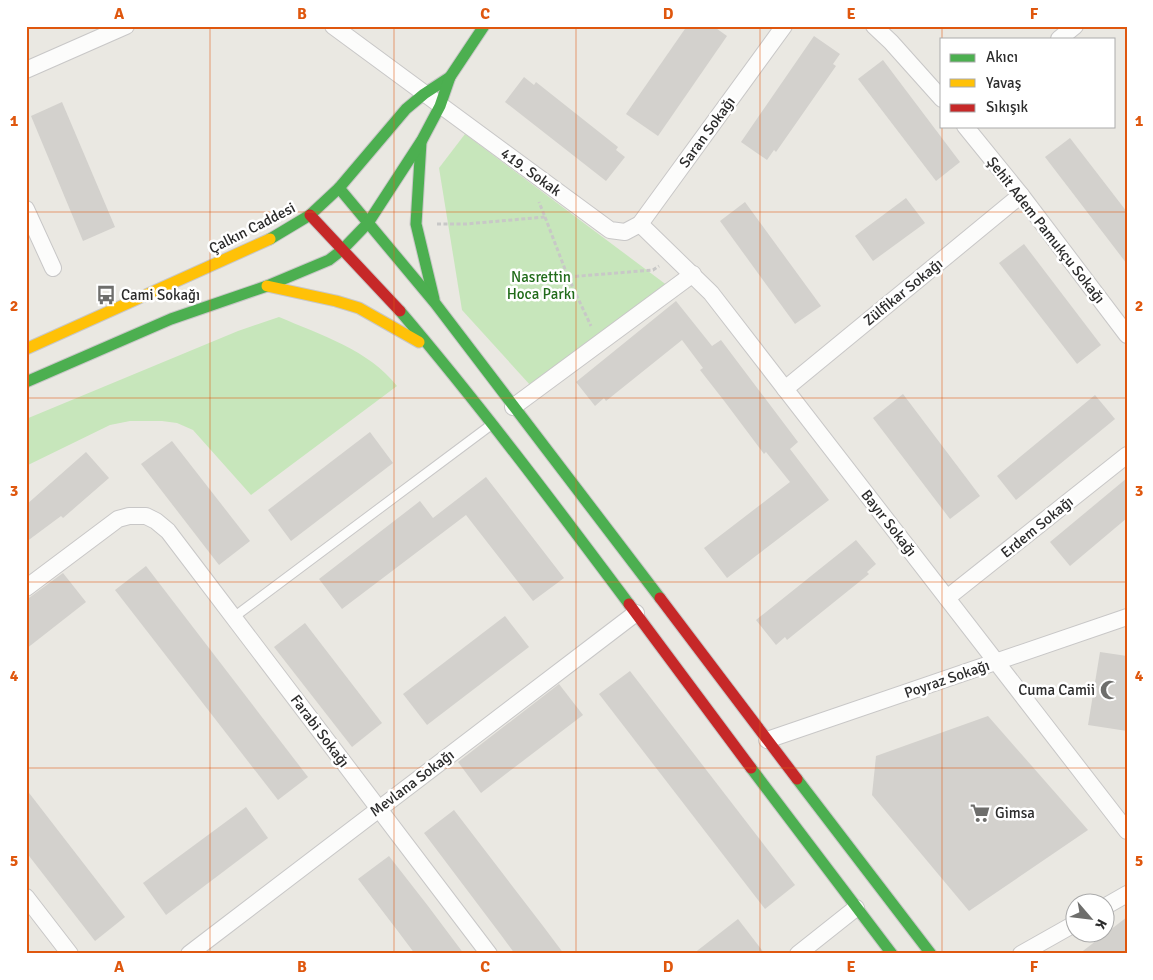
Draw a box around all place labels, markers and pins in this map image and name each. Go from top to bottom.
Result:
bus stop icon: Cami Sokağı [95,284,117,306]
place label: Cami Sokağı [121,286,200,304]
mosque icon: Cuma Camii [1099,679,1121,701]
place label: Cuma Camii [1018,681,1095,699]
supermarket icon: Gimsa [969,802,991,824]
place label: Gimsa [995,804,1035,822]

